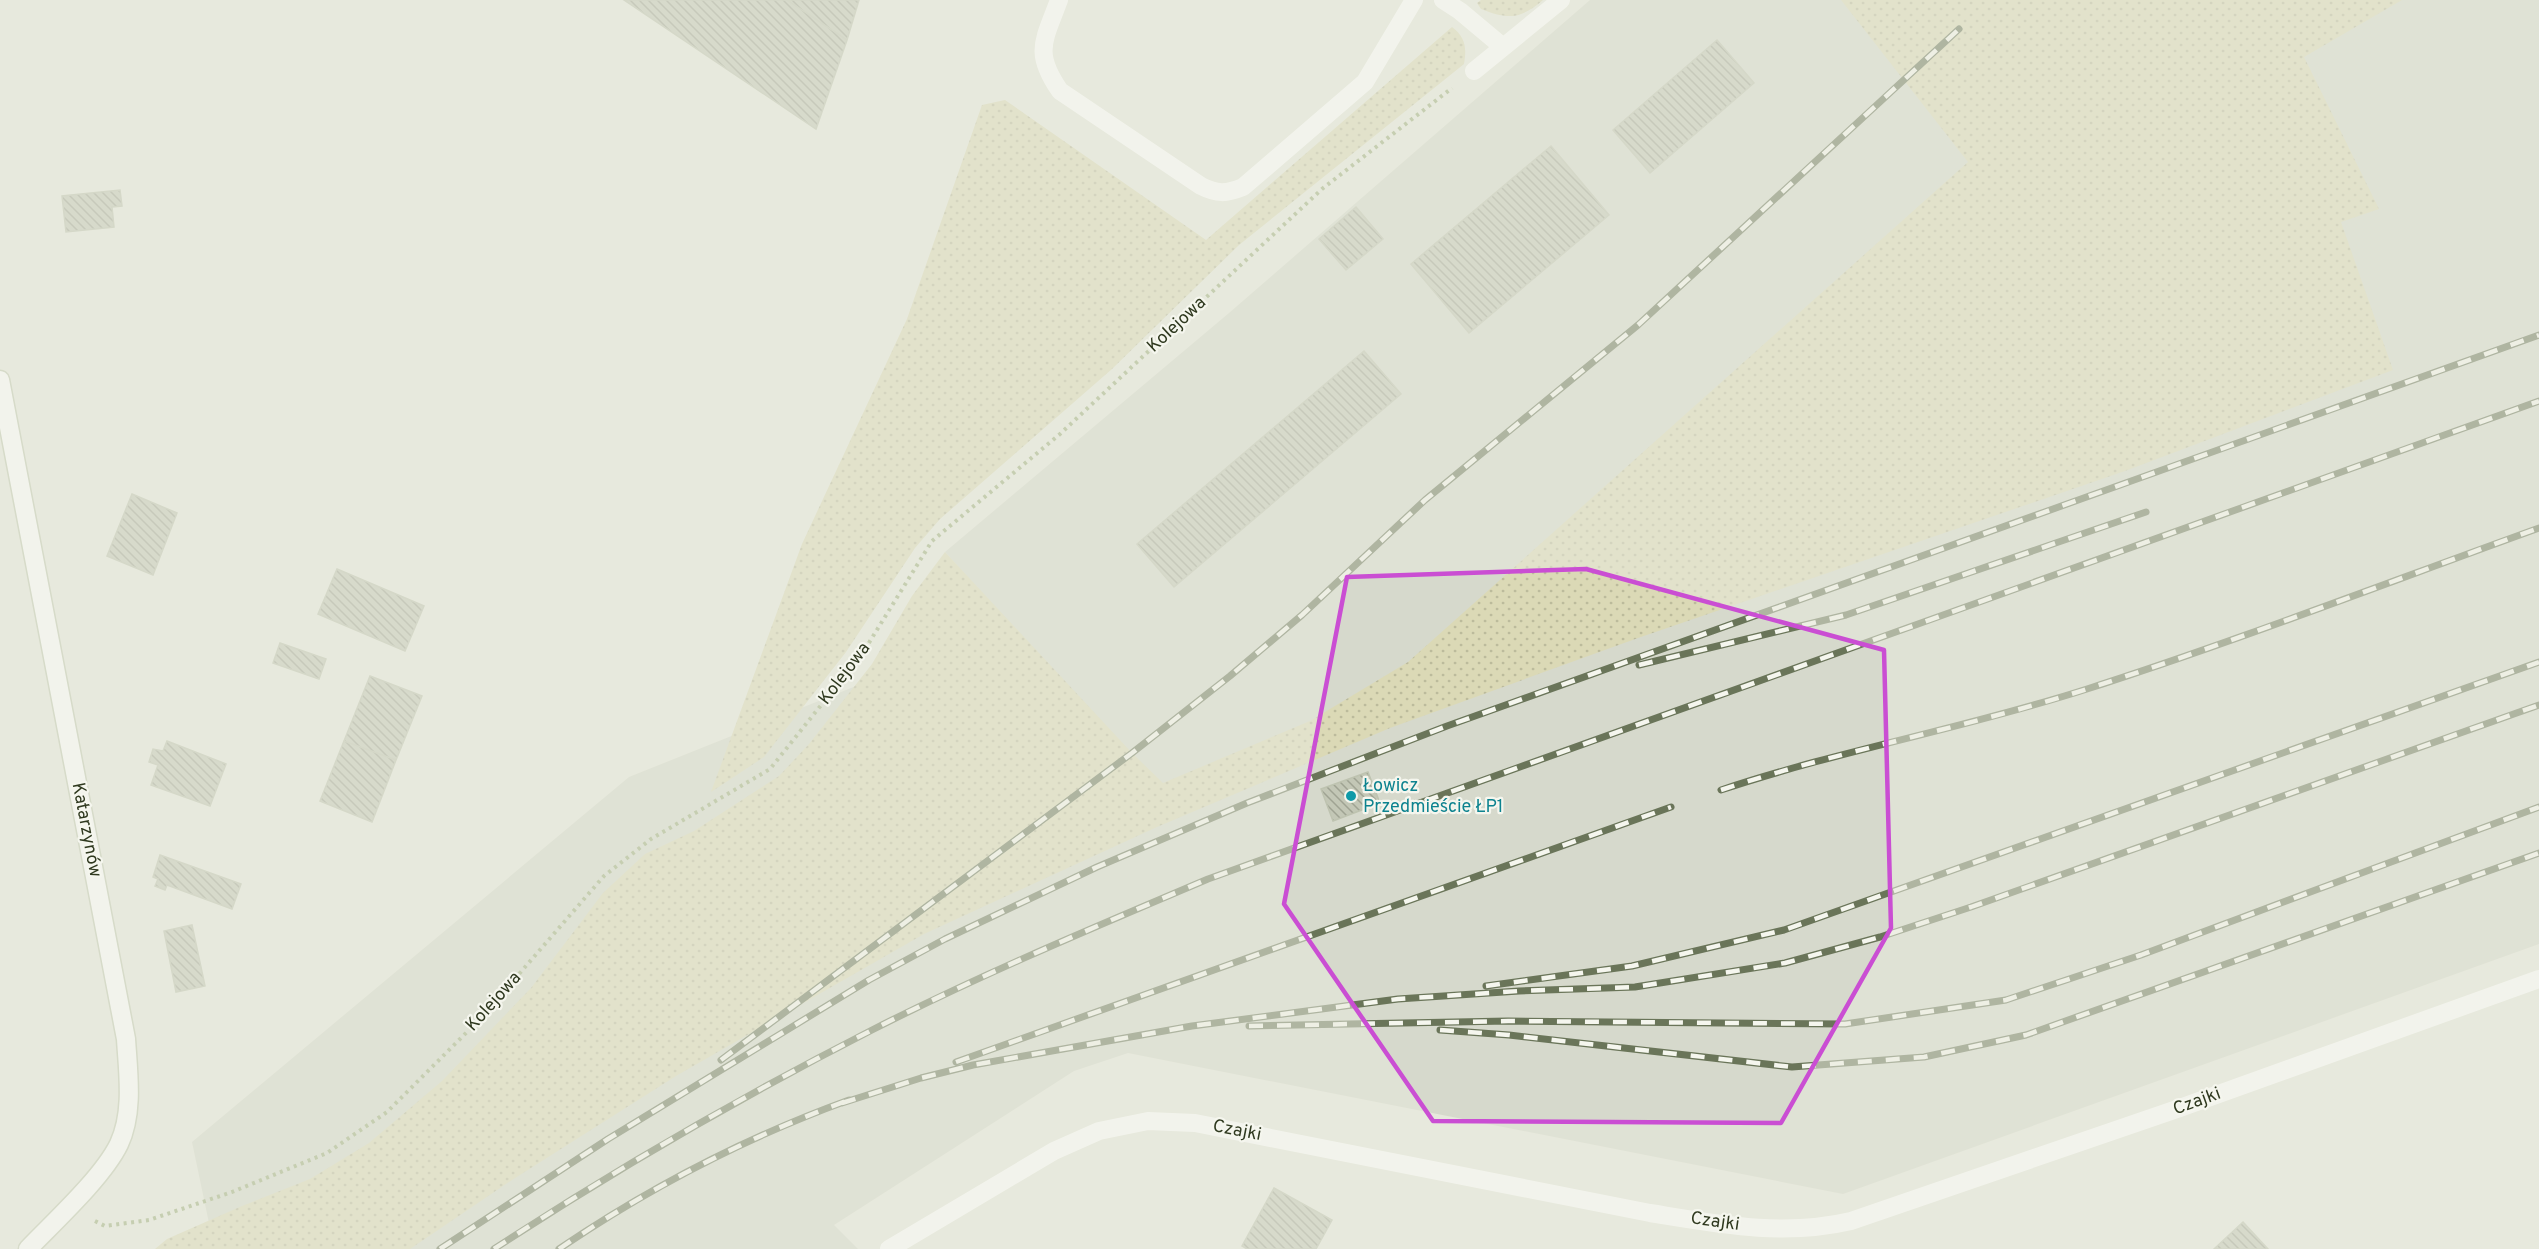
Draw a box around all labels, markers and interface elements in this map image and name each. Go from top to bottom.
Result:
street label: Kolejowa [1143,292,1211,358]
street label: Kolejowa [814,638,876,710]
place label: Łowicz Przedmieście ŁP1 [1363,775,1504,819]
street label: Katarzynów [66,781,106,879]
marker: Łowicz Przedmieście ŁP1 [1344,789,1358,803]
street label: Kolejowa [461,967,527,1037]
street label: Czajki [2170,1083,2224,1121]
street label: Czajki [1211,1115,1263,1147]
street label: Czajki [1689,1207,1741,1237]

